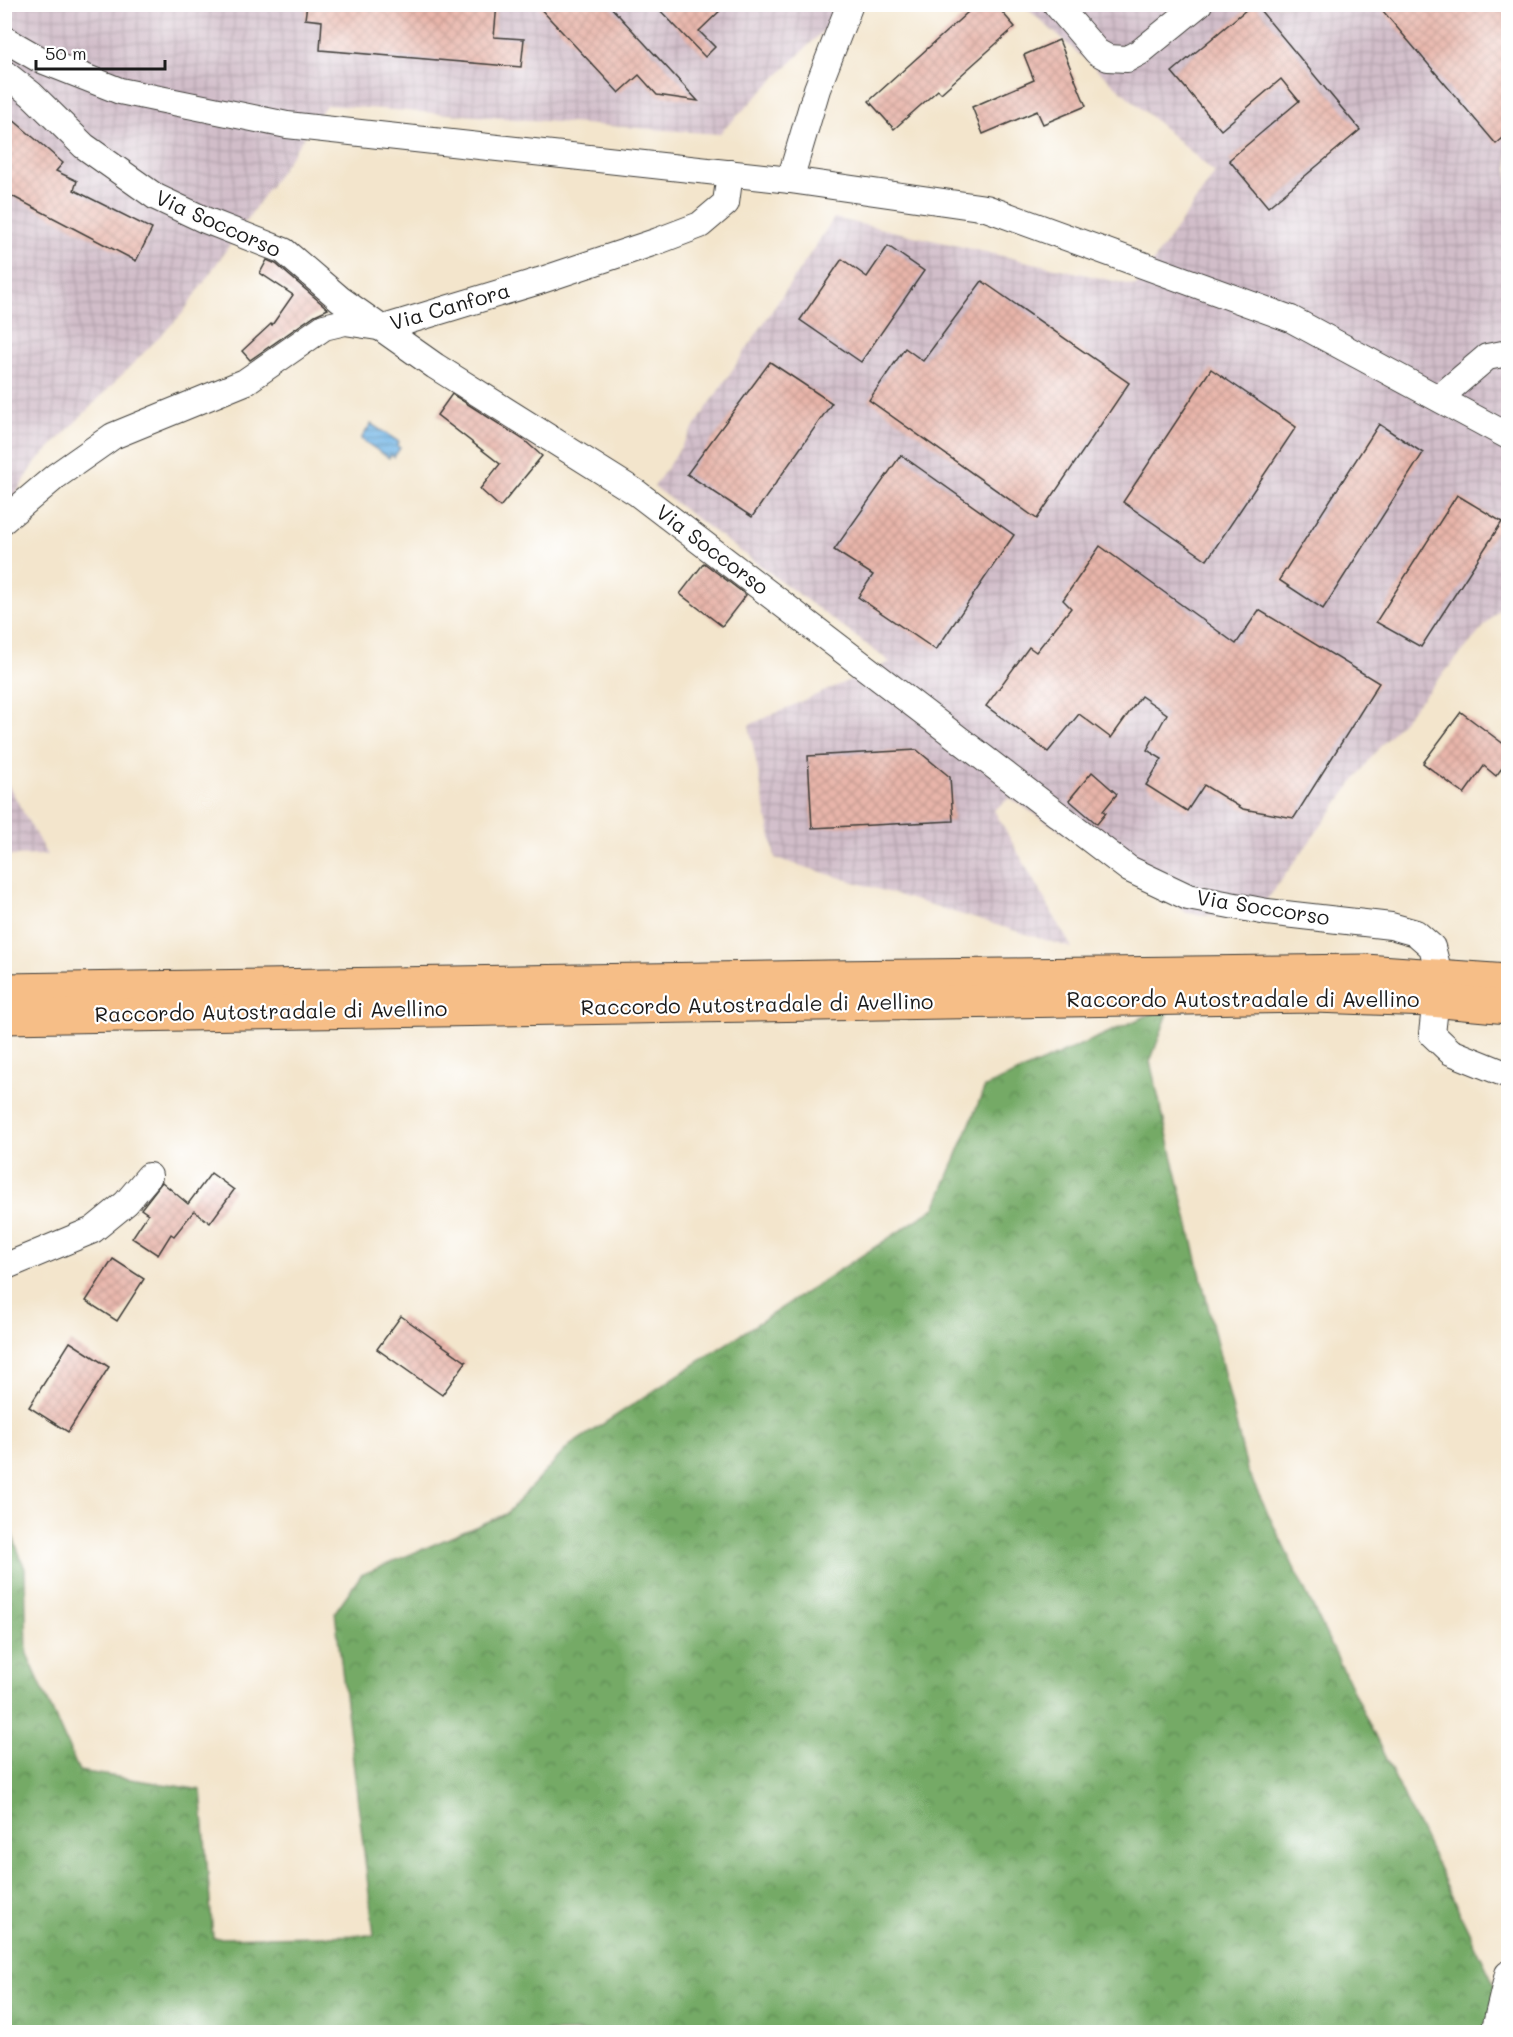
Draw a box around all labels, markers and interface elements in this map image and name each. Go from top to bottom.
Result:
scale bar [36,33,165,71]
text: 50 m [45,41,87,65]
street label: Via Soccorso [152,183,285,262]
street label: Via Canfora [386,276,513,336]
street label: Via Soccorso [651,498,775,600]
street label: Via Soccorso [1195,883,1332,930]
street label: Raccordo Autostradale di Avellino [1067,985,1419,1012]
street label: Raccordo Autostradale di Avellino [580,987,934,1020]
street label: Raccordo Autostradale di Avellino [94,994,448,1027]

